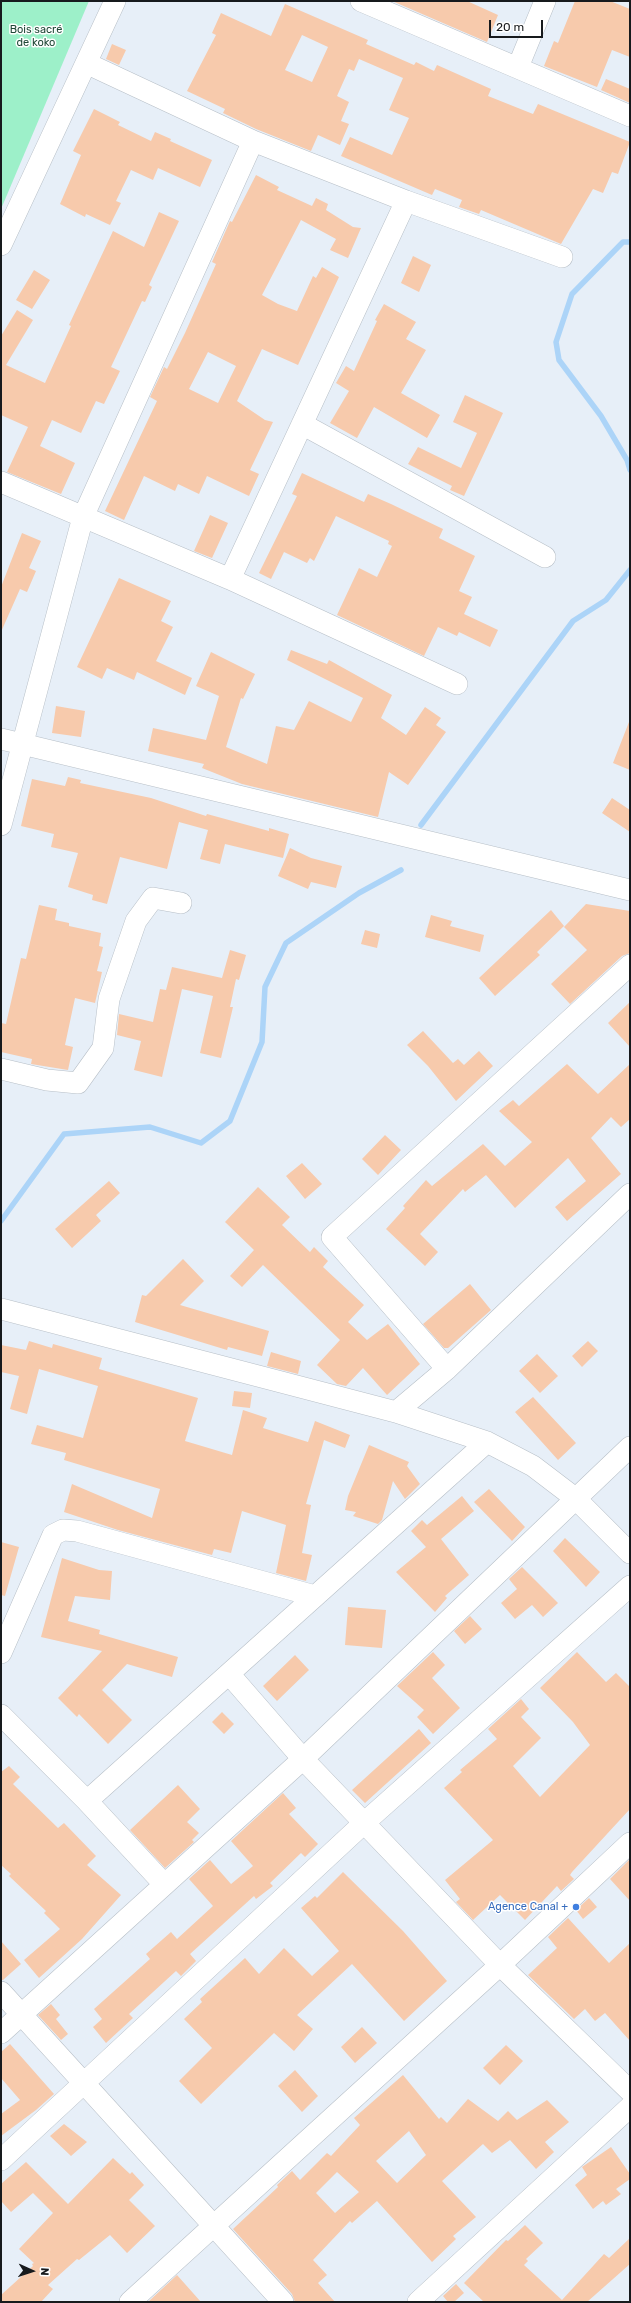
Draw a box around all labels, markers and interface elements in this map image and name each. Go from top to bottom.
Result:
scale bar [491,12,545,38]
text: 20 m [496,20,524,34]
park label: Bois sacré de koko [10,23,62,49]
place label: Agence Canal + [488,1900,568,1914]
marker: Agence Canal + [571,1902,581,1912]
north arrow [12,2251,52,2291]
text: N [38,2267,51,2276]

